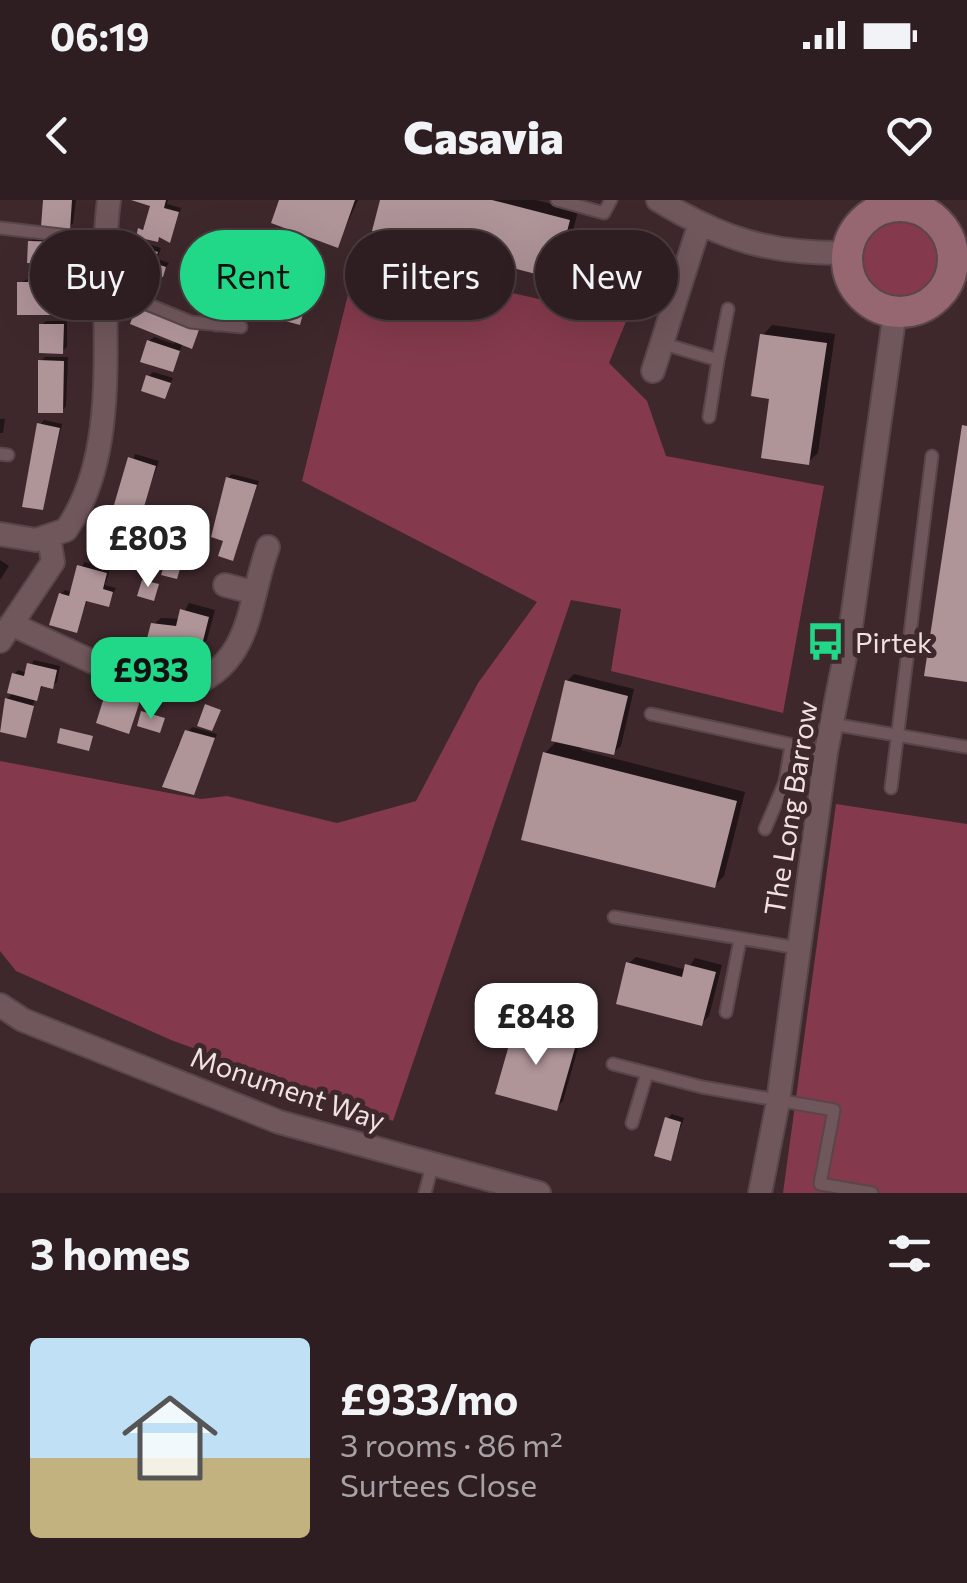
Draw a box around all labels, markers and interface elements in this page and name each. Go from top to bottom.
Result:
text: 06:19 [50,12,149,59]
icon: back [30,108,85,163]
text: Casavia [403,108,564,163]
icon: heart [882,108,937,163]
chip: Buy [30,230,160,320]
chip: Rent [180,230,325,320]
chip: Filters [345,230,515,320]
chip: New [535,230,678,320]
pin: £803 [89,505,207,590]
text: £803 [109,517,187,557]
bus stop icon: Pirtek [804,621,846,663]
place label: Pirtek [855,625,932,659]
pin: £933 [92,637,210,722]
text: £933 [113,649,189,689]
street label: The Long Barrow [756,698,824,918]
pin: £848 [477,983,595,1068]
text: £848 [497,995,575,1035]
street label: Monument Way [186,1039,390,1137]
icon: filters [882,1226,937,1281]
text: 3 homes [30,1227,190,1279]
text: £933/mo [340,1372,518,1424]
icon: home [110,1378,230,1498]
text: 3 rooms · 86 m² [340,1424,563,1464]
text: Surtees Close [340,1464,537,1504]

